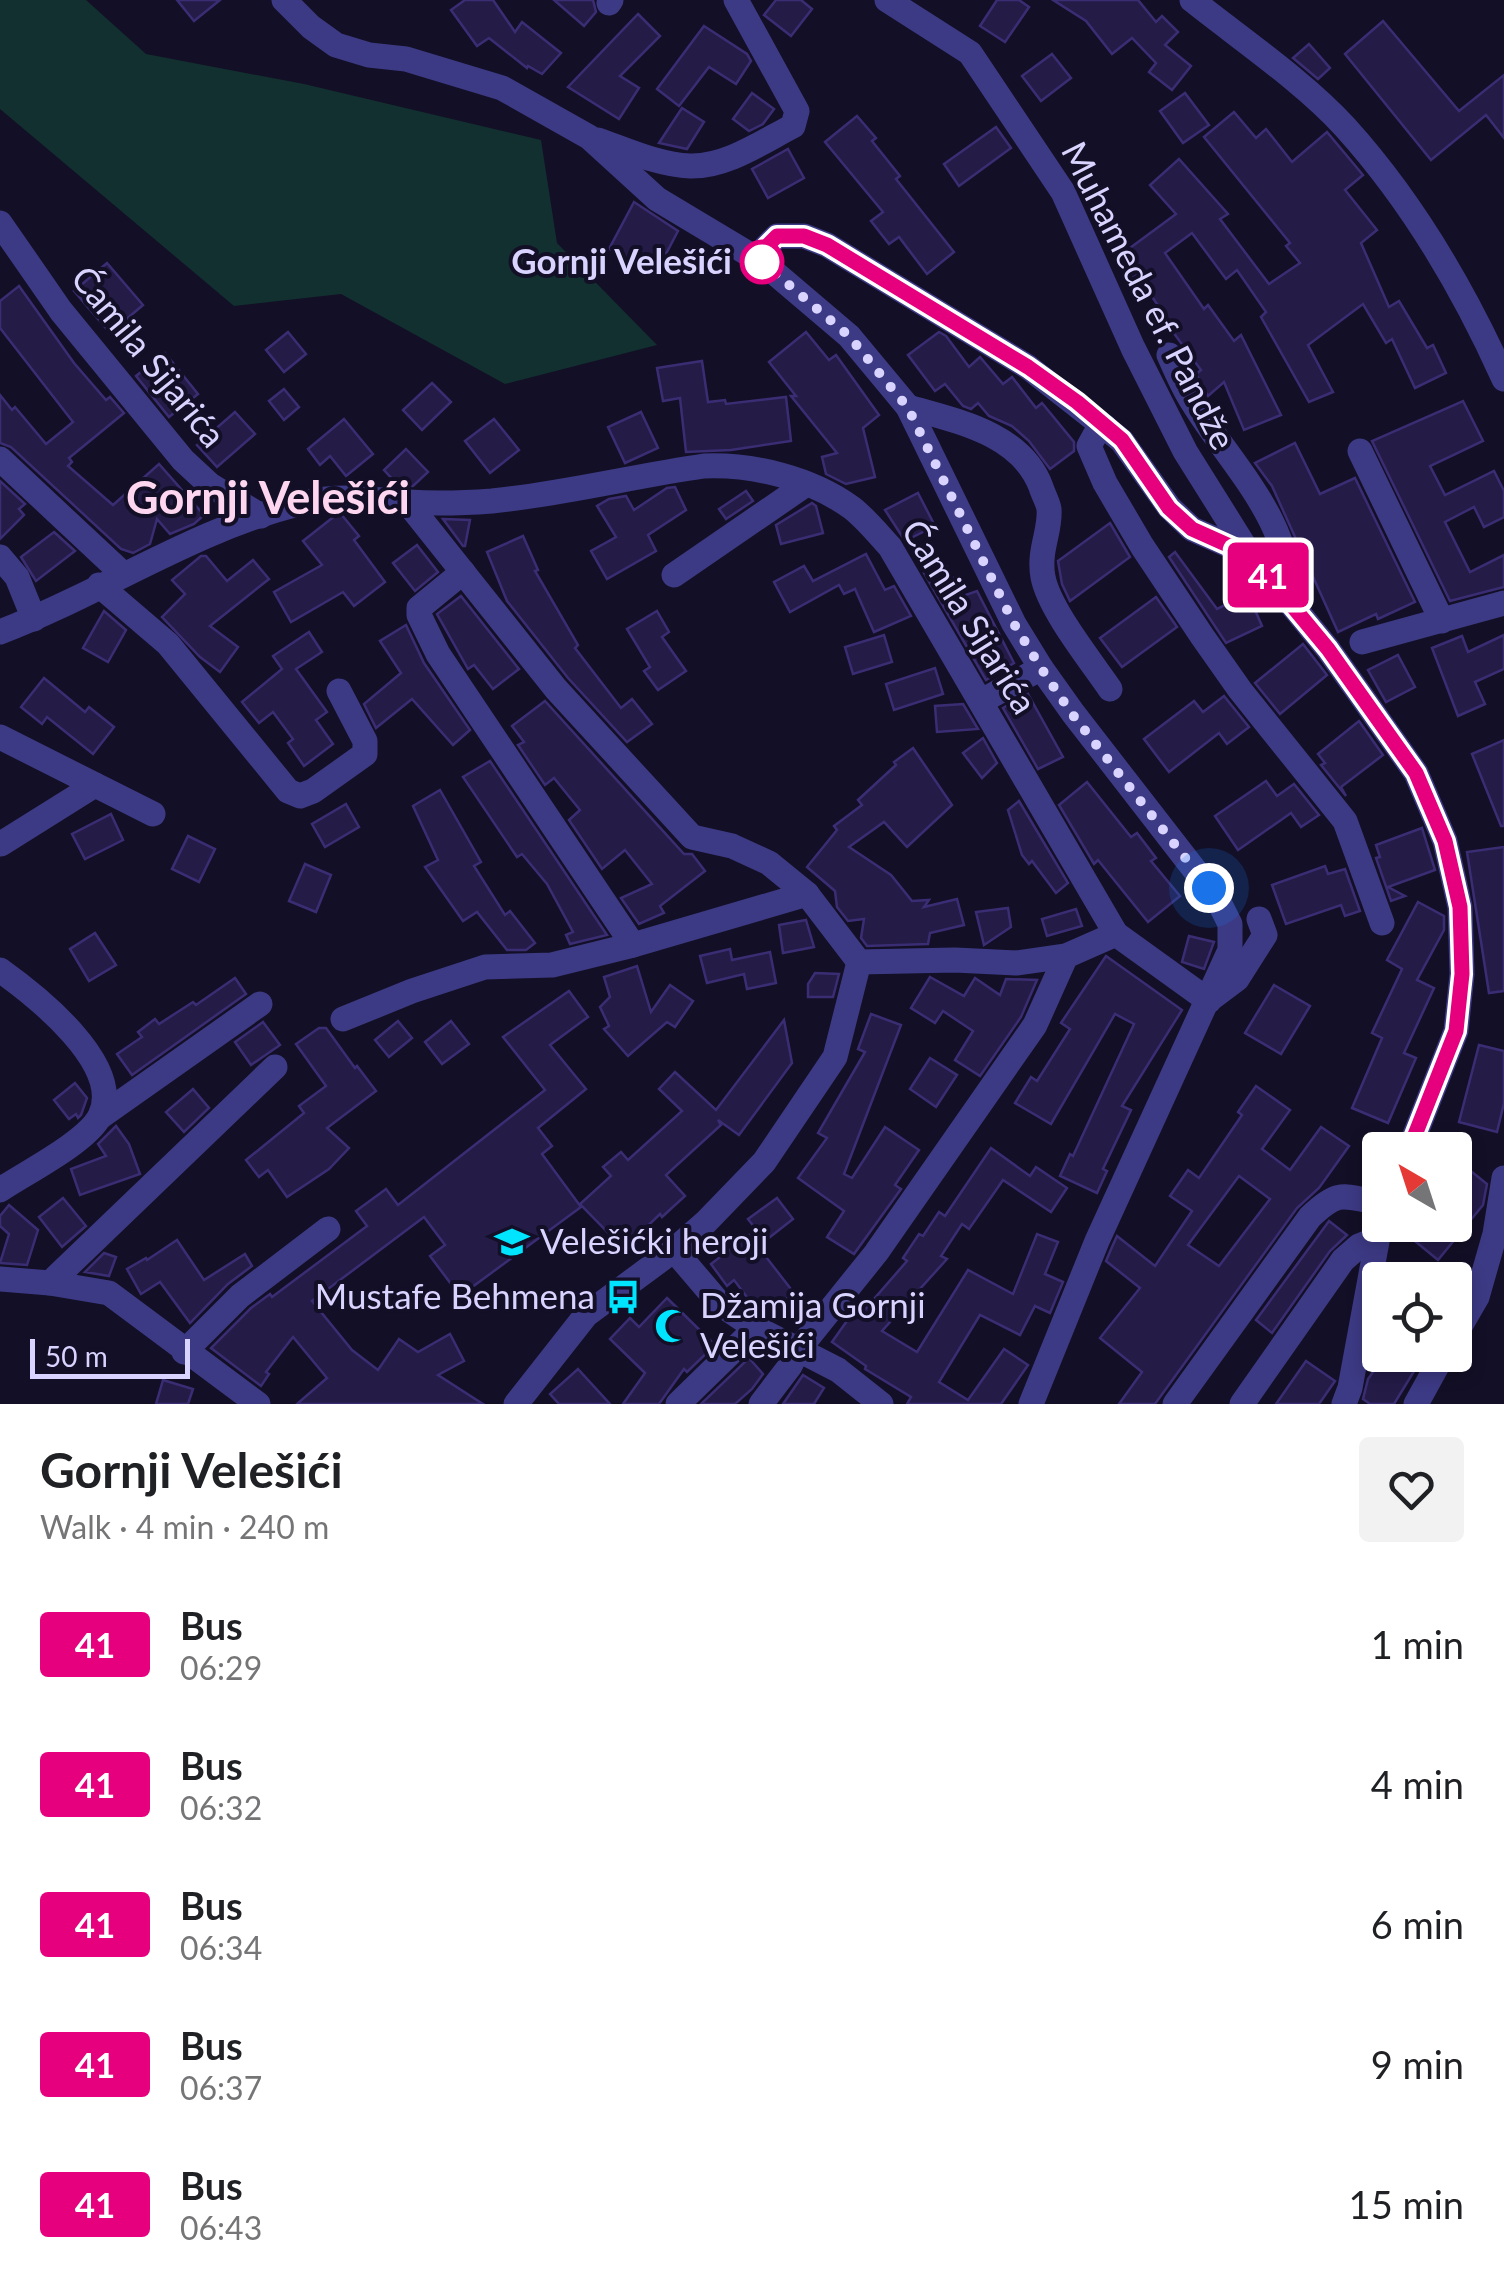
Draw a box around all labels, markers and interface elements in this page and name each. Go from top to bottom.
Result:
street label: Muhameda ef. Pandže [1054,134,1246,456]
place label: Gornji Velešići [511,239,732,281]
marker: Gornji Velešići [741,241,783,283]
street label: Ćamila Sijarića [64,257,235,455]
district label: Gornji Velešići [126,470,410,524]
street label: Ćamila Sijarića [894,511,1047,721]
line badge: 41 [1223,542,1313,608]
text: 41 [1248,554,1288,596]
your location [1184,863,1234,913]
north arrow [1362,1132,1472,1242]
map controls [1362,1132,1472,1372]
place label: Velešićki heroji [540,1219,768,1261]
school or university icon: Velešićki heroji [493,1223,531,1261]
button: locate [1362,1262,1472,1372]
place label: Mustafe Behmena [315,1274,595,1316]
bus stop icon: Mustafe Behmena [604,1278,642,1316]
place label: Džamija Gornji Velešići [700,1283,926,1365]
mosque icon: Džamija Gornji Velešići [653,1307,691,1345]
scale bar [30,1334,190,1378]
text: 50 m [45,1339,108,1373]
button: heart [1359,1437,1464,1542]
text: Gornji Velešići [40,1441,343,1498]
text: Walk · 4 min · 240 m [40,1507,329,1546]
text: Bus [180,1602,243,1648]
text: 1 min [1371,1621,1464,1667]
text: 41 [75,1623,115,1665]
text: 06:29 [180,1648,262,1687]
text: Bus [180,1742,243,1788]
text: 4 min [1371,1761,1464,1807]
text: 41 [75,1763,115,1805]
text: 06:32 [180,1788,262,1827]
text: Bus [180,1882,243,1928]
text: 6 min [1371,1901,1464,1947]
text: 41 [75,1903,115,1945]
text: 06:34 [180,1928,262,1967]
text: Bus [180,2022,243,2068]
text: 9 min [1371,2041,1464,2087]
text: 41 [75,2043,115,2085]
text: 06:37 [180,2068,262,2107]
text: Bus [180,2162,243,2208]
text: 15 min [1349,2181,1464,2227]
text: 41 [75,2183,115,2225]
text: 06:43 [180,2208,262,2247]

